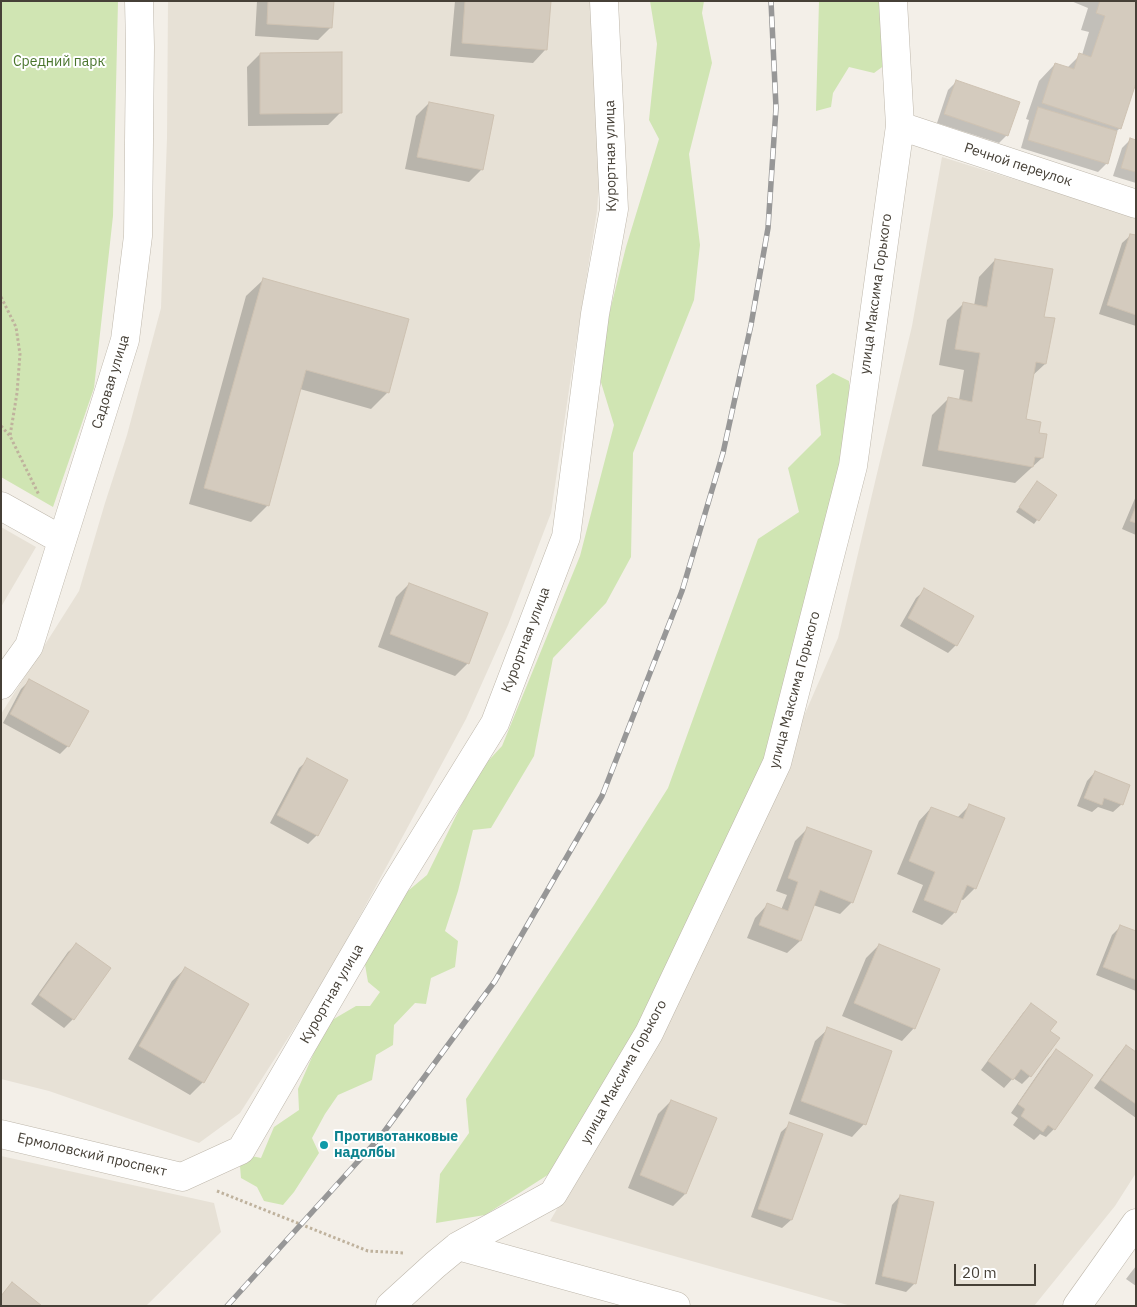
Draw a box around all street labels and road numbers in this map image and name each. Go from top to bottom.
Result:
street label: Курортная улица [602,100,620,212]
street label: Речной переулок [962,140,1074,190]
street label: улица Максима Горького [856,213,896,375]
street label: Садовая улица [89,333,133,431]
street label: Курортная улица [498,585,554,695]
street label: улица Максима Горького [766,610,824,770]
street label: Курортная улица [297,941,367,1047]
street label: улица Максима Горького [577,997,671,1147]
street label: Ермоловский проспект [16,1130,168,1180]

